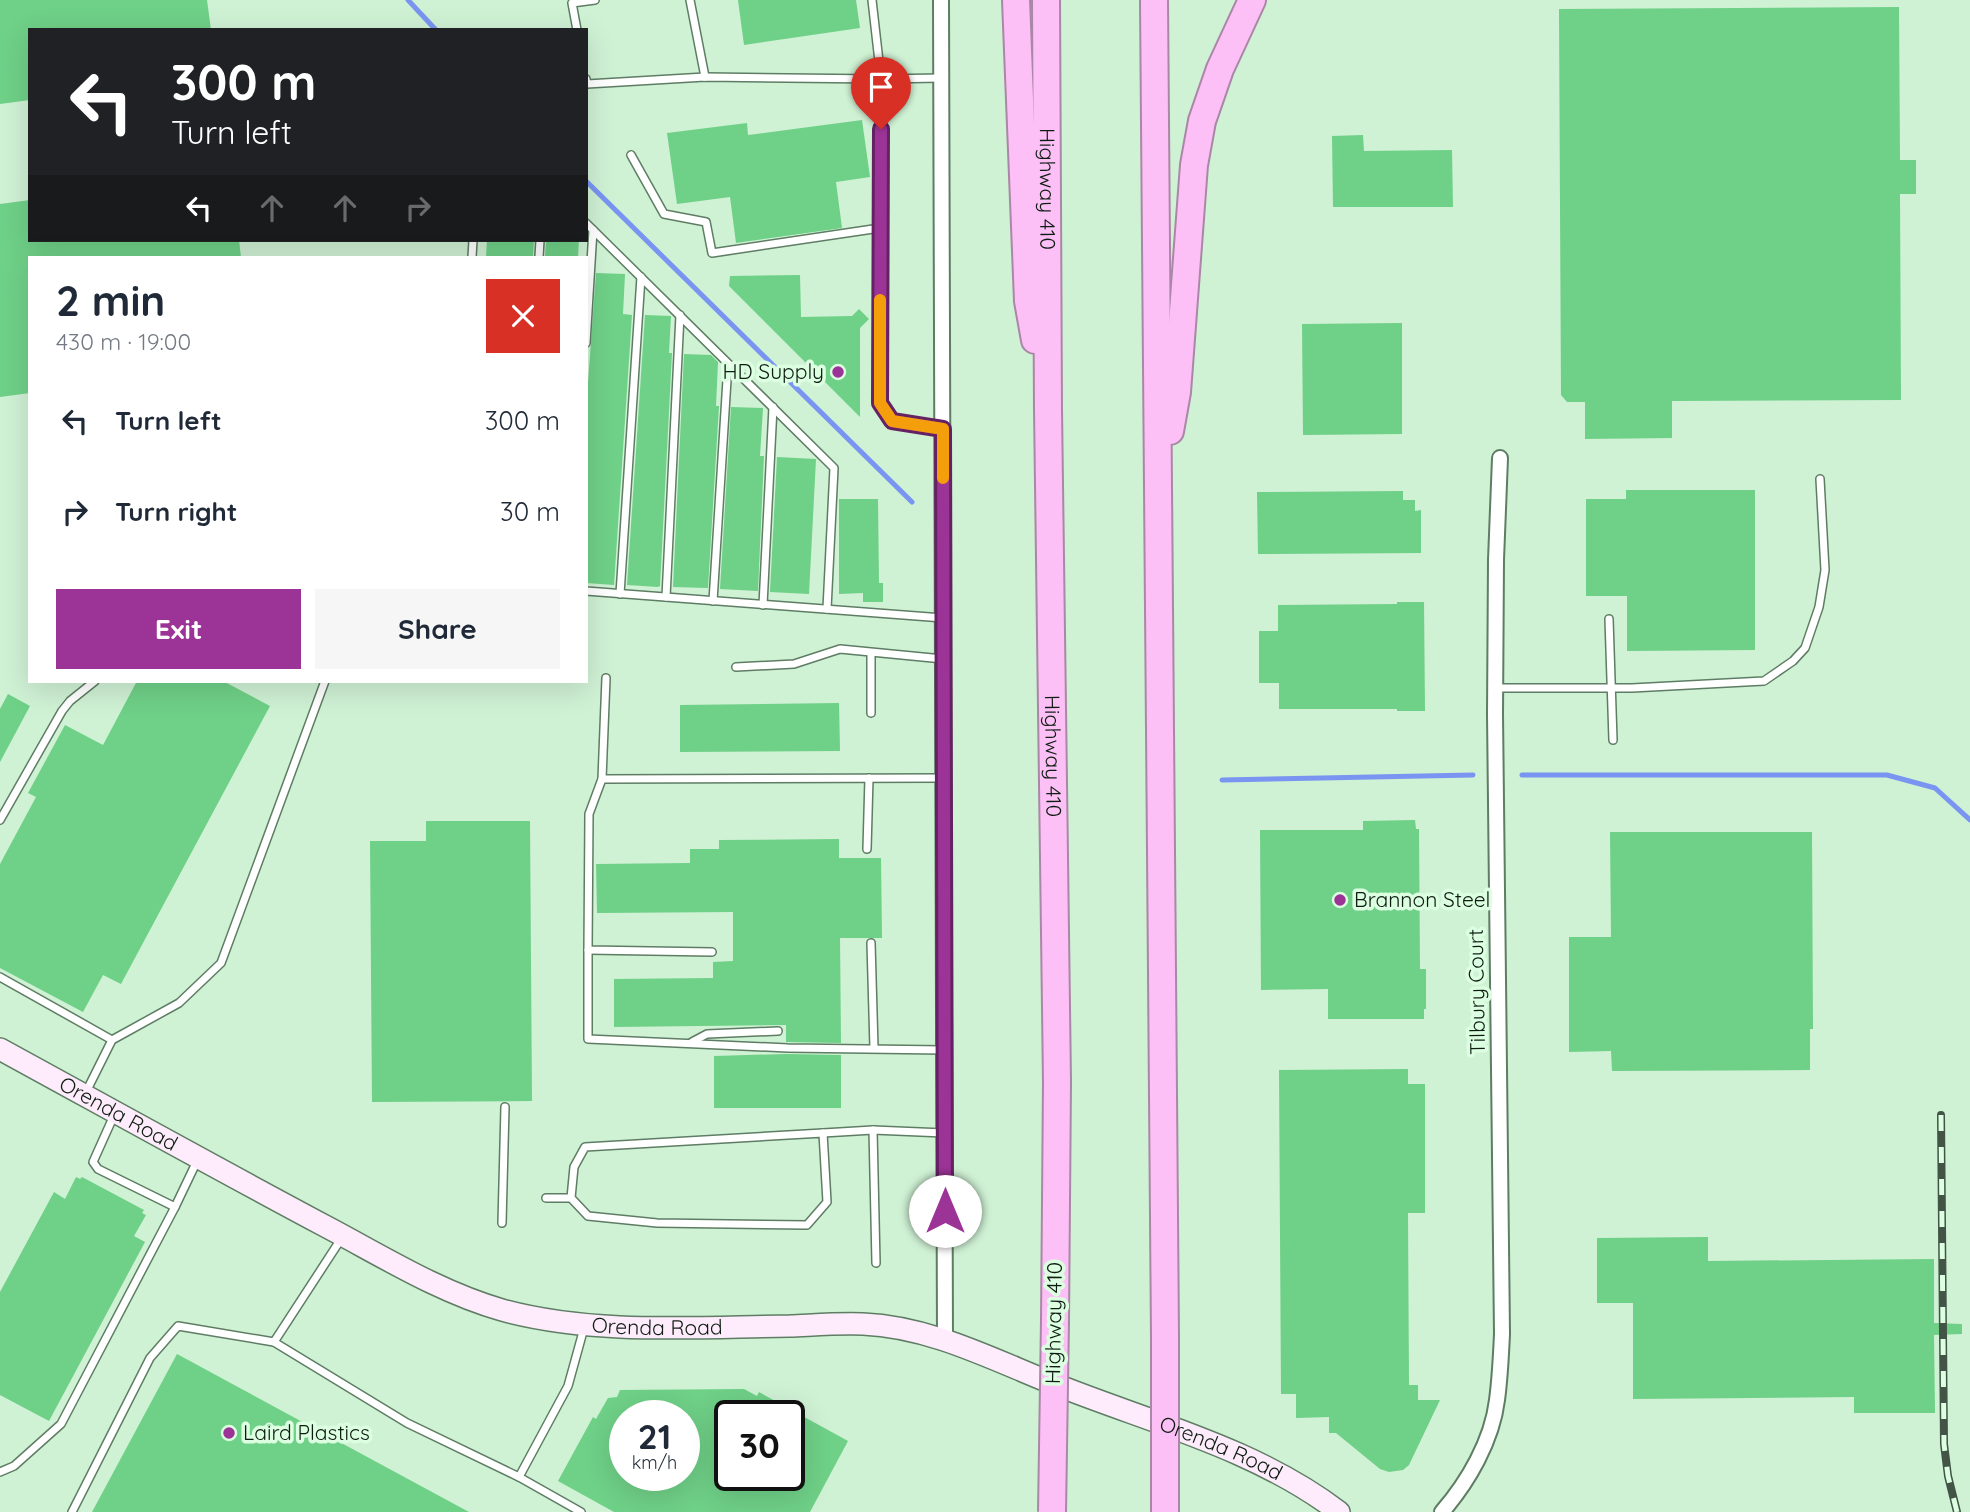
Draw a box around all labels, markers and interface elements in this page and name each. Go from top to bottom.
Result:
text: 300 m [171,51,316,112]
icon: left [56,56,147,147]
pin [851,57,911,129]
icon: arrive [862,68,900,106]
text: Turn left [171,112,292,152]
street label: Highway 410 [1035,128,1061,250]
icon: left [180,189,218,227]
icon: ahead [253,189,291,227]
icon: ahead [326,189,364,227]
icon: right [399,189,437,227]
text: 2 min [56,274,165,327]
button: close [486,279,560,353]
text: 430 m · 19:00 [56,327,191,356]
place label: HD Supply [722,358,824,384]
marker: HD Supply [830,364,846,380]
icon: left [56,402,94,440]
text: Turn left [115,404,222,437]
text: 300 m [485,404,560,437]
icon: right [56,493,94,531]
text: Turn right [115,495,237,528]
text: 30 m [500,495,560,528]
button: Exit [56,589,301,669]
button: Share [315,589,560,669]
street label: Highway 410 [1040,695,1067,817]
place label: Brannon Steel [1354,886,1490,912]
marker: Brannon Steel [1332,892,1348,908]
street label: Tilbury Court [1462,929,1490,1055]
street label: Orenda Road [55,1070,183,1156]
position arrow [908,1174,982,1248]
street label: Highway 410 [1039,1262,1067,1384]
street label: Orenda Road [591,1311,723,1340]
speed limit sign: 30 [714,1400,805,1491]
street label: Orenda Road [1156,1410,1287,1485]
text: 21 [638,1414,671,1458]
place label: Laird Plastics [243,1419,370,1445]
marker: Laird Plastics [221,1425,237,1441]
text: km/h [632,1451,677,1474]

